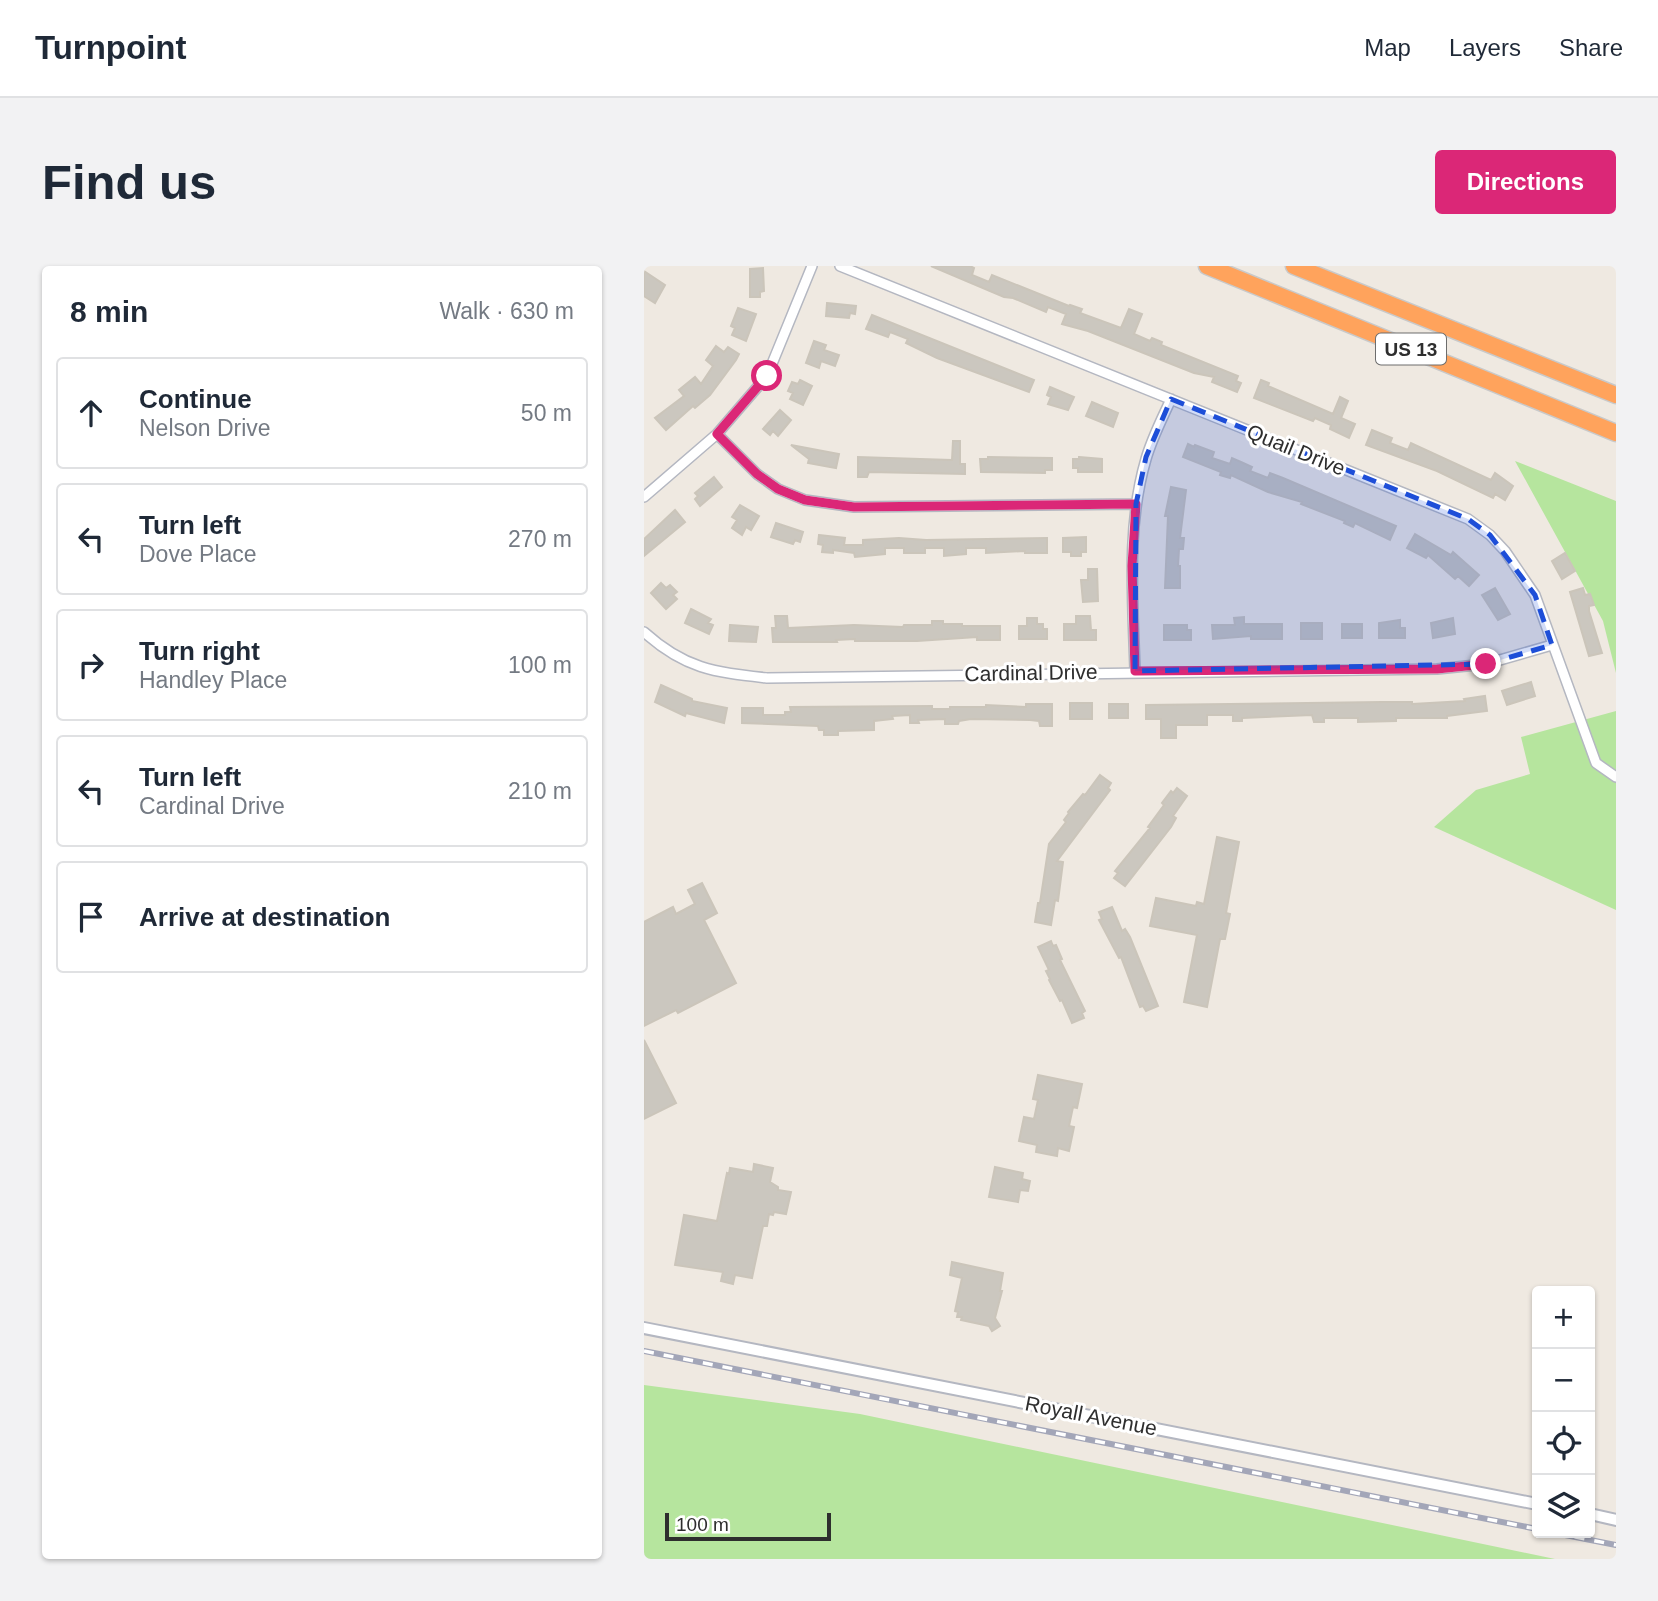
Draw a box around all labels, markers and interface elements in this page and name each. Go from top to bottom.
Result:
text: Turnpoint [35,29,187,66]
text: Map [1364,34,1411,61]
text: Layers [1449,34,1521,61]
text: Share [1559,34,1623,61]
button: Directions [1435,150,1616,214]
text: Find us [42,155,216,209]
text: 8 min [70,295,148,328]
text: Walk · 630 m [439,298,574,324]
road number: US 13 [1376,334,1446,365]
route start [751,360,782,391]
text: Continue [139,384,252,414]
icon: ahead [72,394,110,432]
text: 50 m [521,400,572,426]
text: Nelson Drive [139,415,271,441]
street label: Quail Drive [1244,419,1349,480]
text: Turn left [139,510,241,540]
icon: left [72,520,110,558]
text: 270 m [508,526,572,552]
text: Dove Place [139,541,257,567]
text: Turn right [139,636,260,666]
icon: right [72,646,110,684]
route end [1470,648,1501,679]
text: 100 m [508,652,572,678]
street label: Cardinal Drive [964,660,1098,685]
text: Handley Place [139,667,287,693]
text: Turn left [139,762,241,792]
icon: left [72,772,110,810]
text: 210 m [508,778,572,804]
text: Cardinal Drive [139,793,285,819]
icon: arrive [72,898,110,936]
text: Arrive at destination [139,902,390,932]
map controls [1532,1286,1595,1538]
button: + [1532,1286,1595,1349]
button: − [1532,1349,1595,1412]
street label: Royall Avenue [1023,1391,1159,1440]
button: locate [1532,1412,1595,1475]
button: layers [1532,1475,1595,1538]
scale bar [665,1510,831,1542]
text: 100 m [676,1514,729,1535]

